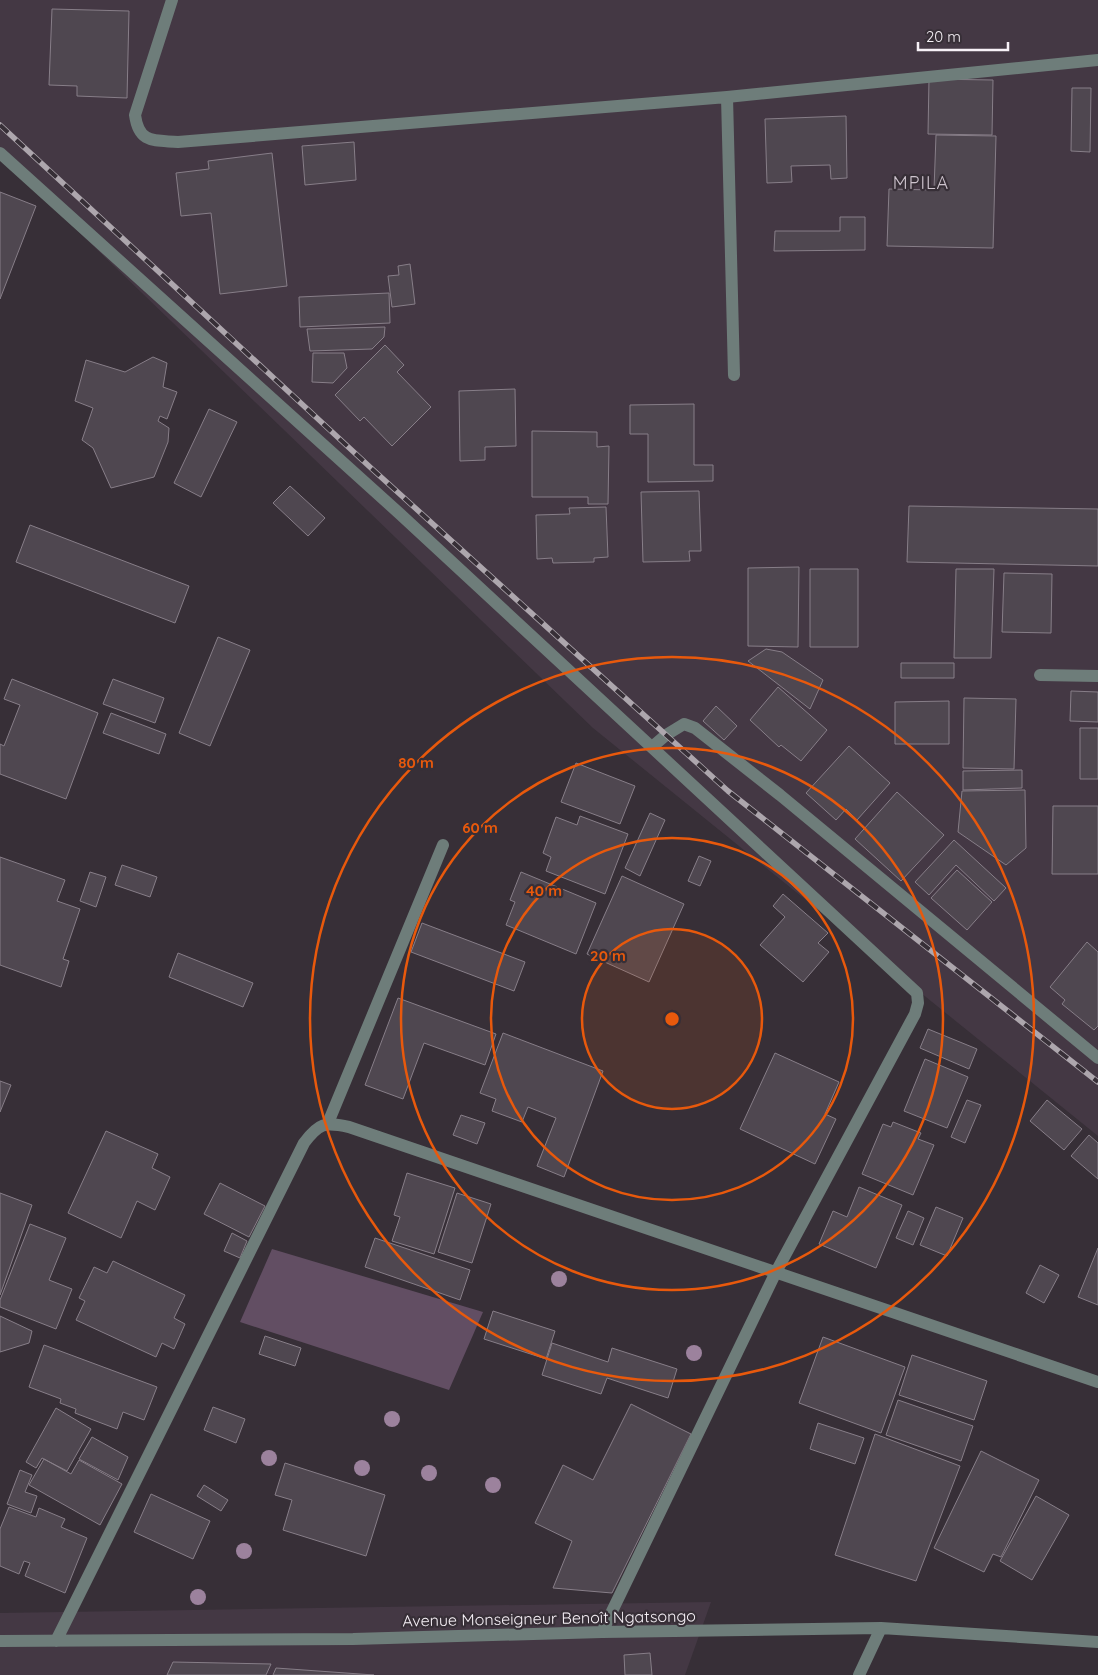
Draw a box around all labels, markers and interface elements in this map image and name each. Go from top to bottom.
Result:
scale bar [918,20,1008,52]
text: 20 m [926,27,961,46]
district label: MPILA [893,171,949,194]
text: 80 m [398,753,434,772]
text: 60 m [462,818,498,837]
text: 40 m [526,881,562,900]
text: 20 m [590,946,626,965]
centre of rings [663,1010,681,1028]
street label: Avenue Monseigneur Benoît Ngatsongo [402,1605,696,1631]

